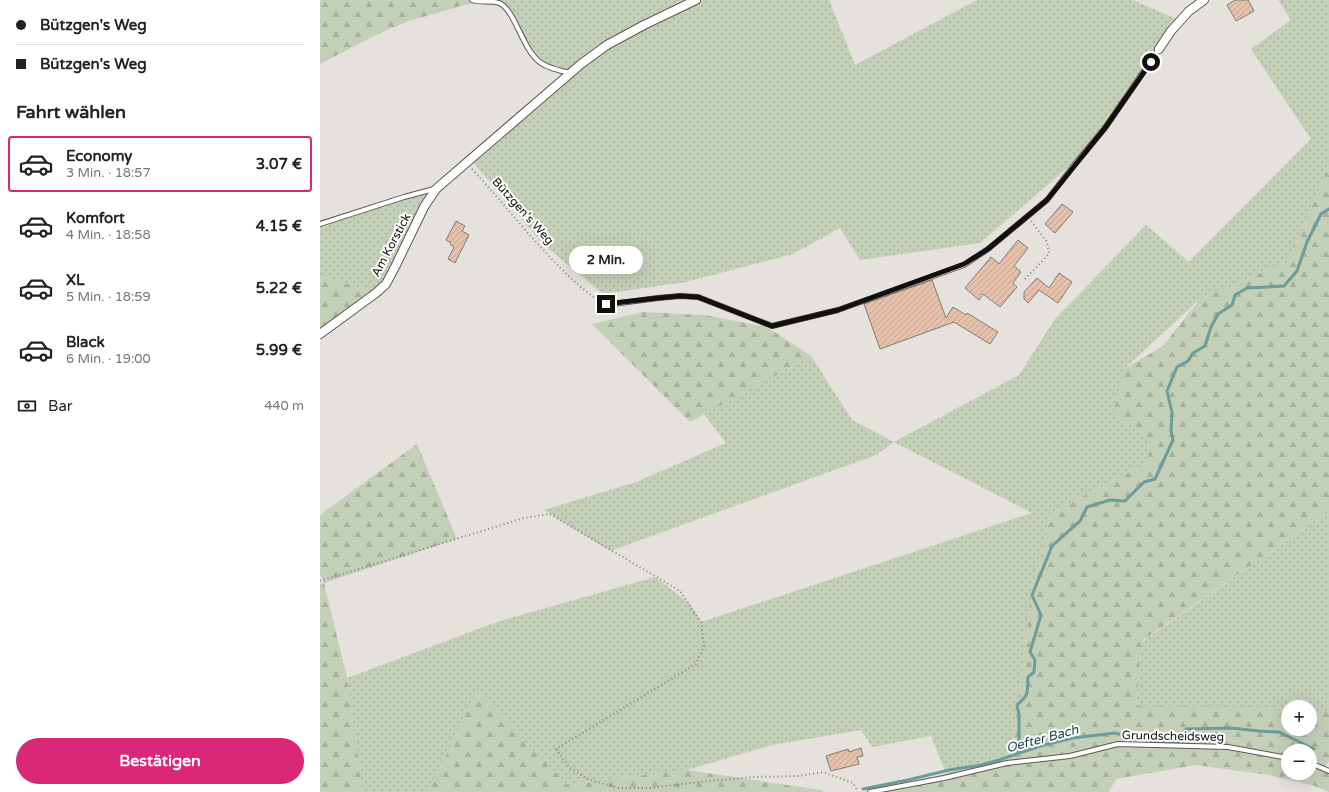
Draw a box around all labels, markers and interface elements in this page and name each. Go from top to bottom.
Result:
text: Bützgen's Weg [40,16,147,34]
route start [1142,53,1160,71]
text: Bützgen's Weg [40,55,147,73]
text: Fahrt wählen [16,101,126,123]
icon: car [18,146,54,182]
text: Economy [66,147,132,165]
text: 3.07 € [256,155,302,173]
text: 3 Min. · 18:57 [66,165,151,181]
street label: Bützgen's Weg [489,175,557,247]
icon: car [18,208,54,244]
text: Komfort [66,209,125,227]
street label: Am Korstick [369,211,414,279]
text: 4.15 € [256,217,302,235]
text: 4 Min. · 18:58 [66,227,151,243]
callout: 2 Min. [569,246,643,274]
text: 2 Min. [587,252,625,268]
icon: car [18,270,54,306]
text: XL [66,271,85,289]
text: 5.22 € [256,279,302,297]
text: 5 Min. · 18:59 [66,289,151,305]
route end [597,295,615,313]
icon: car [18,332,54,368]
text: Black [66,333,105,351]
text: 5.99 € [256,341,302,359]
text: 6 Min. · 19:00 [66,351,151,367]
icon: cash [16,395,38,417]
text: Bar [48,397,73,415]
text: 440 m [264,398,304,414]
map controls [1281,700,1317,780]
button: + [1281,700,1317,736]
water label: Oefter Bach [1004,721,1081,756]
street label: Grundscheidsweg [1122,728,1224,744]
button: Bestätigen [16,738,304,784]
button: − [1281,744,1317,780]

